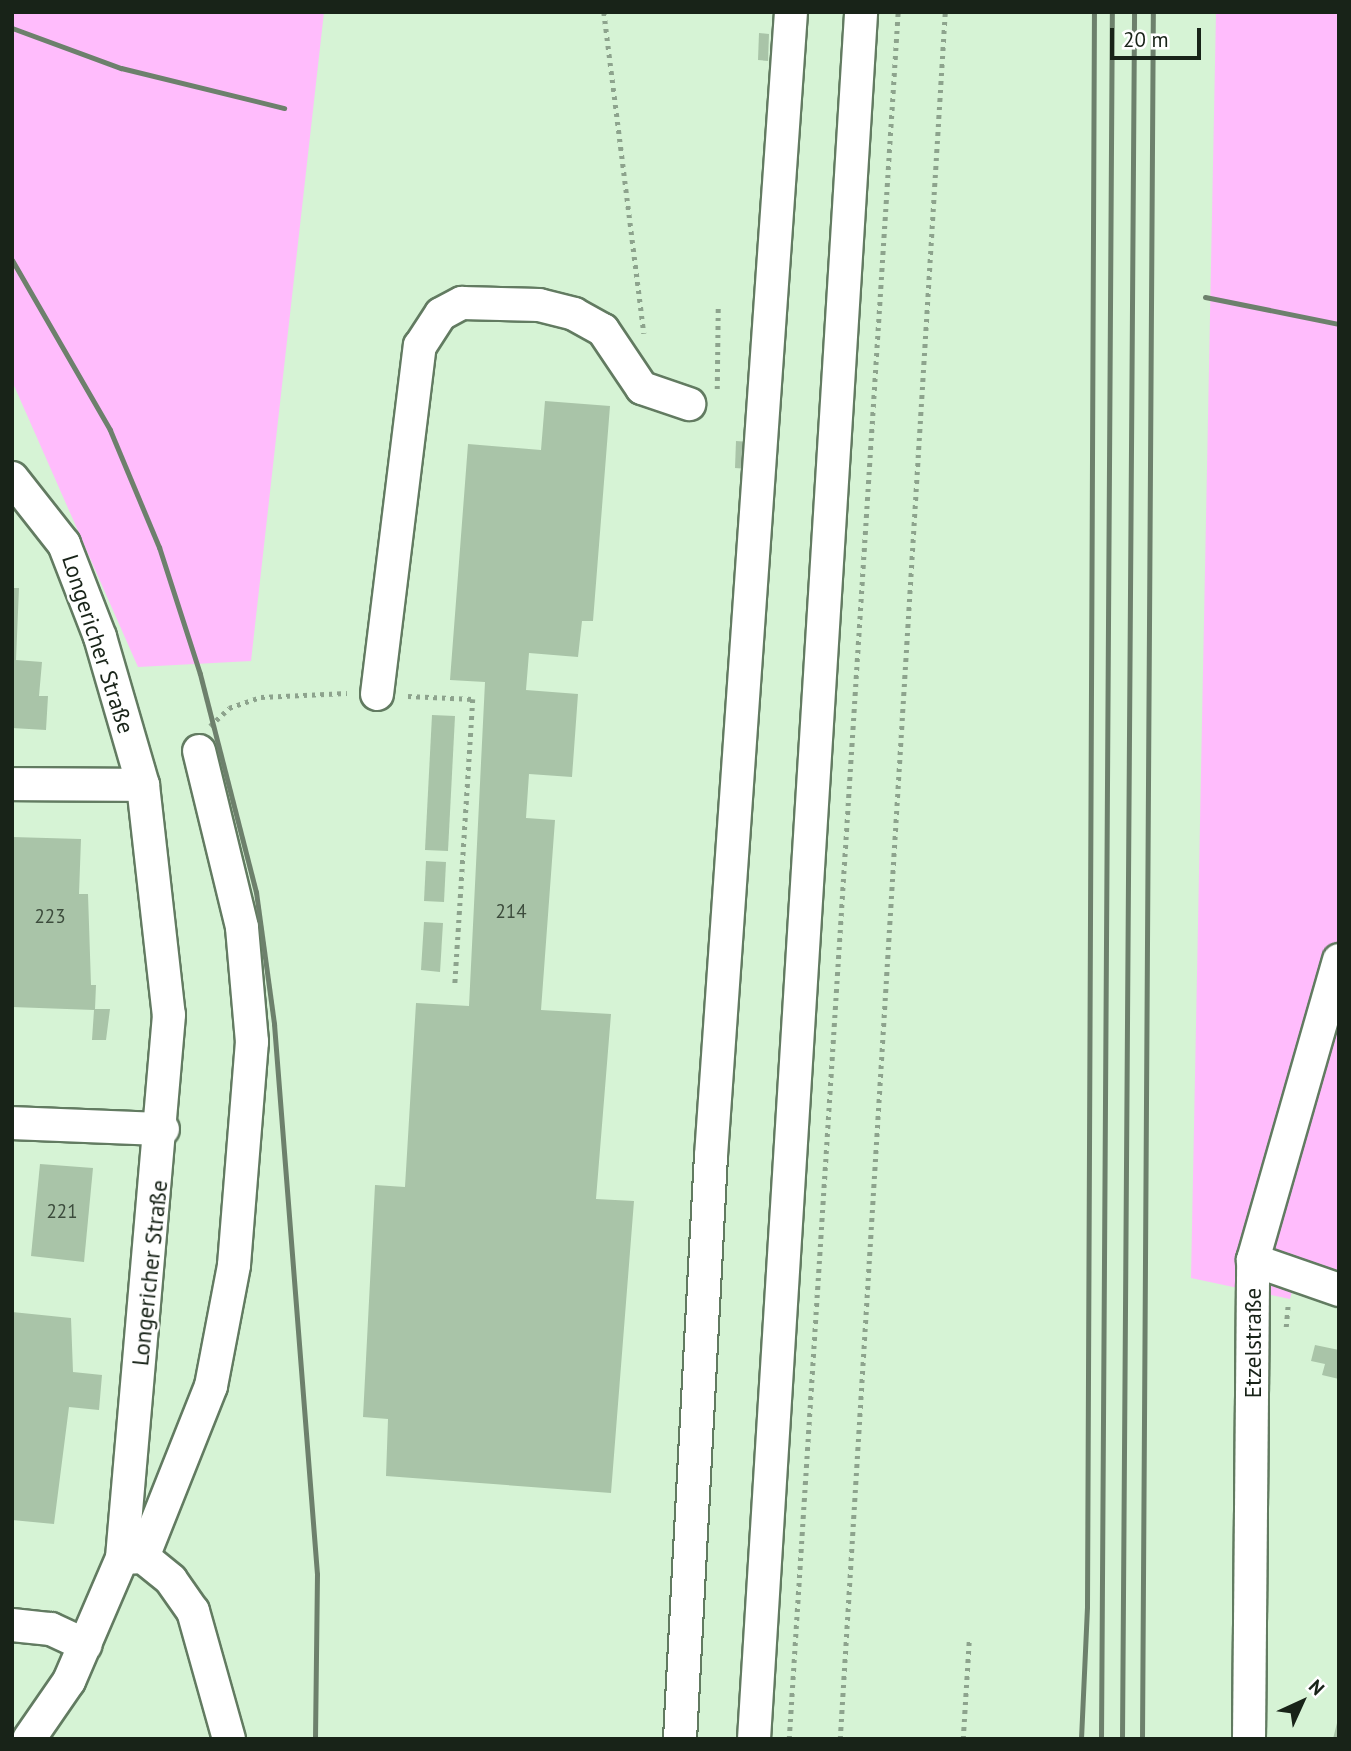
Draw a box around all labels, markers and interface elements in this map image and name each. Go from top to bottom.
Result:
scale bar [1113,14,1204,58]
text: 20 m [1123,26,1169,53]
street label: Longericher Straße [56,551,140,737]
house number: 214 [495,901,527,923]
house number: 223 [34,906,66,928]
street label: Longericher Straße [127,1179,173,1367]
house number: 221 [46,1201,78,1223]
street label: Etzelstraße [1239,1288,1267,1398]
north arrow [1267,1667,1337,1737]
text: N [1304,1674,1330,1700]

